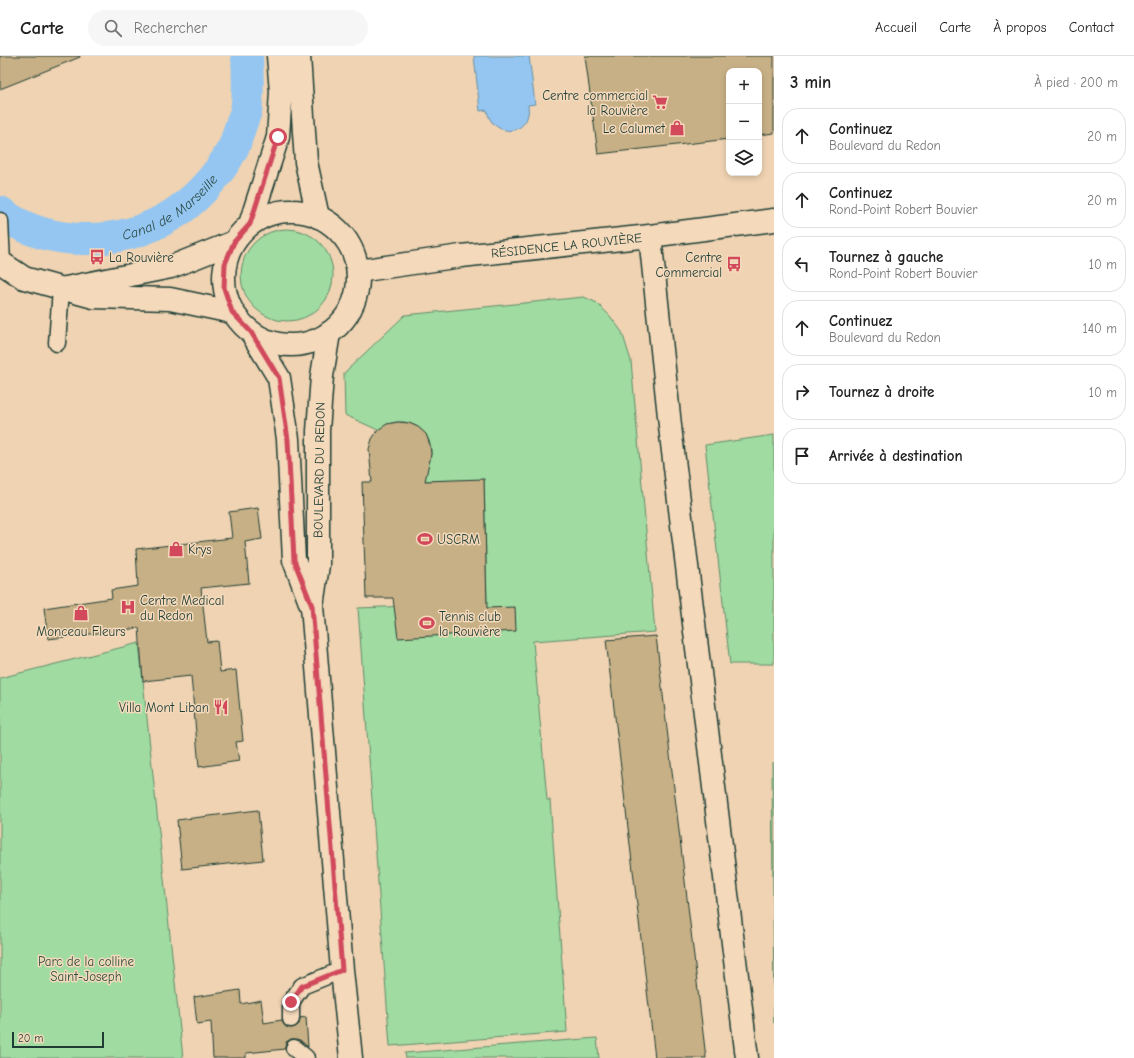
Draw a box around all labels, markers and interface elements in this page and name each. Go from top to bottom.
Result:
search box [88,10,368,46]
text: Carte [20,17,64,39]
icon: search [102,17,124,39]
text: Rechercher [134,19,207,37]
text: Accueil [875,19,917,36]
text: Carte [939,19,971,36]
text: À propos [993,19,1047,36]
text: Contact [1069,19,1114,36]
map controls [726,68,762,176]
button: + [726,68,762,104]
text: 3 min [790,73,831,92]
text: À pied · 200 m [1034,75,1118,90]
place label: Centre commercial la Rouvière [542,88,648,118]
supermarket icon: Centre commercial la Rouvière [651,93,669,111]
button: − [726,104,762,140]
shop icon: Le Calumet [668,119,686,137]
text: Continuez [829,120,892,138]
place label: Le Calumet [603,121,666,136]
icon: ahead [791,125,813,147]
route start [269,128,287,146]
text: 20 m [1087,129,1117,144]
text: Boulevard du Redon [829,138,941,153]
button: layers [726,140,762,176]
water label: Canal de Marseille [120,171,221,243]
text: Continuez [829,184,892,202]
icon: ahead [791,189,813,211]
text: 20 m [1087,193,1117,208]
text: Rond-Point Robert Bouvier [829,202,977,217]
street label: RÉSIDENCE LA ROUVIÈRE [490,229,643,260]
bus stop icon: La Rouvière [88,248,106,266]
text: Tournez à gauche [829,248,943,266]
place label: La Rouvière [109,250,174,265]
place label: Centre Commercial [656,250,722,280]
icon: left [791,253,813,275]
bus stop icon: Centre Commercial [725,255,743,273]
text: 10 m [1089,257,1117,272]
text: Rond-Point Robert Bouvier [829,266,977,281]
text: Continuez [829,312,892,330]
icon: ahead [791,317,813,339]
text: 140 m [1083,321,1117,336]
text: Boulevard du Redon [829,330,941,345]
icon: right [791,381,813,403]
text: Tournez à droite [829,383,934,401]
text: 10 m [1089,385,1117,400]
street label: BOULEVARD DU REDON [310,402,328,538]
icon: arrive [791,445,813,467]
text: Arrivée à destination [829,447,963,465]
sports icon: USCRM [416,530,434,548]
place label: USCRM [437,532,480,547]
shop icon: Krys [167,540,185,558]
place label: Krys [188,542,212,557]
place label: Centre Medical du Redon [140,593,224,623]
hospital icon: Centre Medical du Redon [119,598,137,616]
shop icon: Monceau Fleurs [72,604,90,622]
place label: Tennis club la Rouvière [439,609,501,639]
sports icon: Tennis club la Rouvière [418,614,436,632]
place label: Monceau Fleurs [36,624,126,639]
restaurant icon: Villa Mont Liban [212,698,230,716]
place label: Villa Mont Liban [119,700,209,715]
park label: Parc de la colline Saint-Joseph [38,954,134,984]
route end [282,993,300,1011]
scale bar [12,1030,104,1049]
text: 20 m [18,1032,43,1045]

